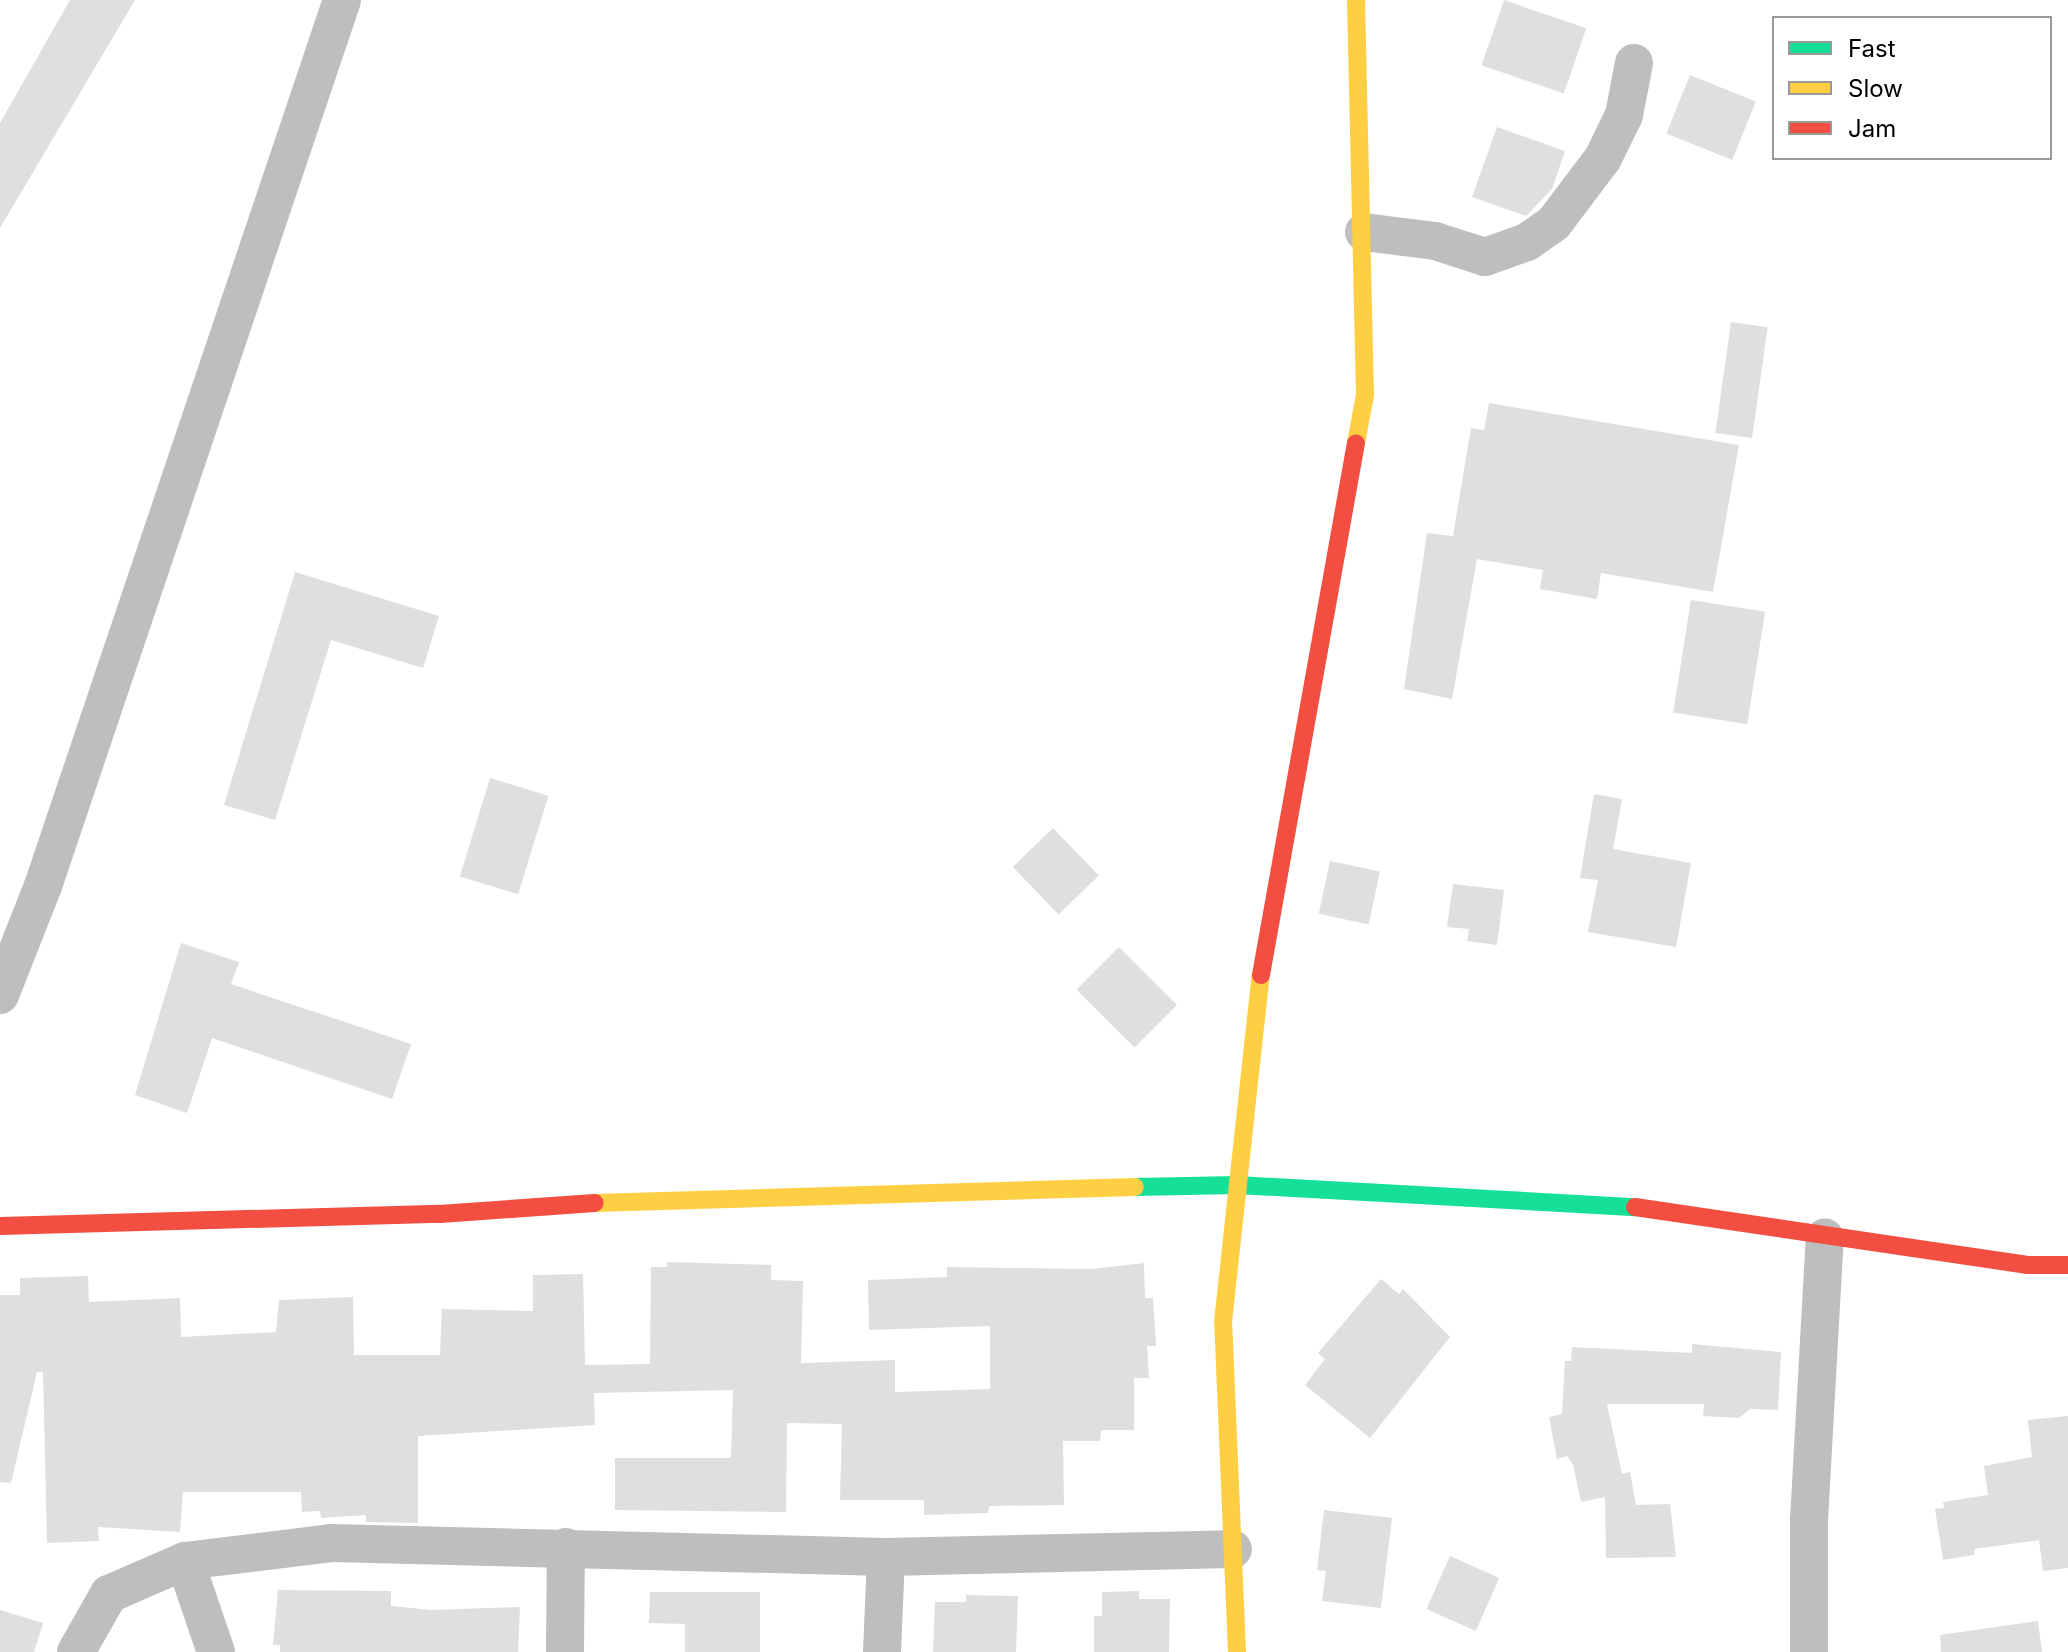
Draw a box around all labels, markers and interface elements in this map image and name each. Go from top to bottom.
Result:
legend [1772,16,2052,160]
text: Fast [1848,34,1896,63]
text: Slow [1848,74,1903,103]
text: Jam [1848,114,1896,143]

